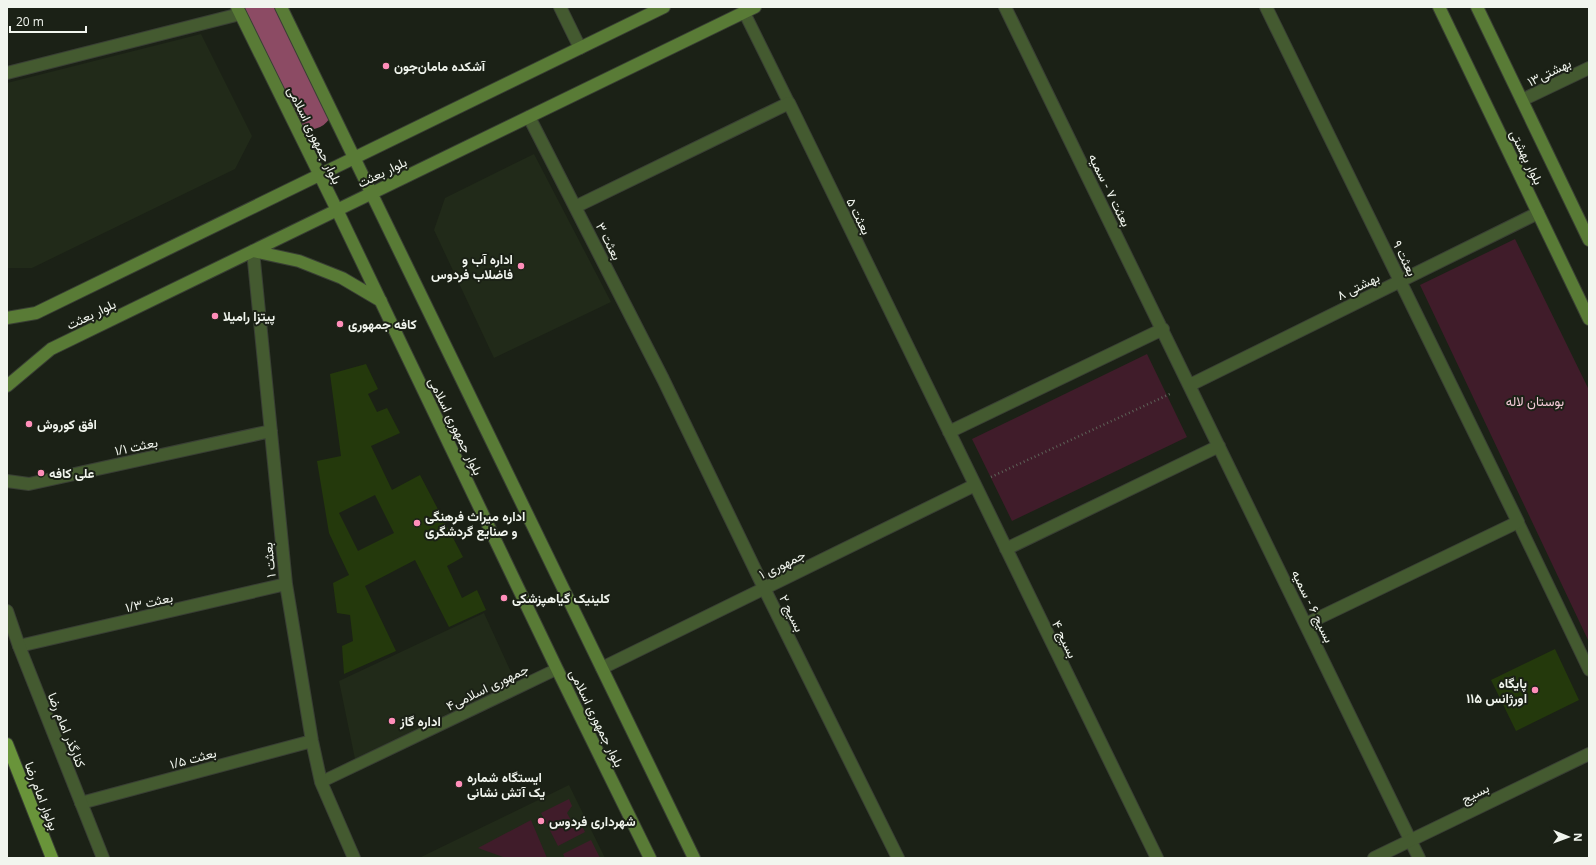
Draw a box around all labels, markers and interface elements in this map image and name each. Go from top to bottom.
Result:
scale bar [10,8,86,34]
text: 20 m [16,13,44,30]
street label: بهشتی۱۳ [1524,54,1574,90]
place label: آشکده مامان‌جون [394,57,487,75]
marker: آشکده مامان‌جون [381,61,391,71]
street label: بلوار جمهوری اسلامی [284,83,347,187]
street label: بلوار بهشتی [1506,127,1548,188]
street label: بعثت ۷ - سمیه [1085,150,1136,230]
street label: بلوار بعثت [354,152,410,192]
street label: بعثت ۵ [842,195,876,238]
street label: بعثت ۳ [592,219,626,263]
street label: بعثت ۹ [1389,237,1421,279]
place label: اداره آب و فاضلاب فردوس [431,250,513,283]
marker: اداره آب و فاضلاب فردوس [516,261,526,271]
street label: بهشتی ۸ [1334,268,1382,304]
street label: بلوار بعثت [63,294,119,334]
place label: پیتزا رامیلا [223,307,276,326]
marker: پیتزا رامیلا [210,311,220,321]
place label: کافه جمهوری [348,315,417,333]
marker: کافه جمهوری [335,319,345,329]
street label: بلوار جمهوری اسلامی [425,374,488,478]
park label: بوستان لاله [1506,392,1564,410]
place label: افق کوروش [37,415,97,433]
marker: افق کوروش [24,419,34,429]
street label: بعثت ۱/۱ [113,433,159,459]
place label: علی کافه [49,464,95,482]
marker: علی کافه [36,468,46,478]
place label: اداره میراث فرهنگی و صنایع گردشگری [425,507,525,541]
marker: اداره میراث فرهنگی و صنایع گردشگری [412,518,422,528]
street label: بعثت ۱ [258,541,280,578]
street label: جمهوری ۱ [756,545,808,583]
street label: بسیج ۶ - سمیه [1287,567,1338,646]
street label: بعثت ۱/۳ [123,588,175,616]
place label: کلینیک گیاهپزشکی [512,589,610,608]
street label: بسیج ۲ [774,591,809,635]
marker: کلینیک گیاهپزشکی [499,593,509,603]
street label: بسیج ۴ [1047,617,1082,661]
street label: جمهوری اسلامی۴ [443,659,531,715]
street label: بلوار جمهوری اسلامی [566,666,629,770]
place label: پایگاه اورژانس ۱۱۵ [1466,674,1527,707]
marker: پایگاه اورژانس ۱۱۵ [1530,685,1540,695]
street label: کنارگذر امام رضا [44,690,90,770]
place label: اداره گاز [399,712,441,730]
marker: اداره گاز [387,716,397,726]
street label: بعثت ۱/۵ [168,743,218,773]
street label: بولوار امام رضا [21,759,63,833]
place label: ایستگاه شماره یک آتش نشانی [467,768,545,801]
street label: بسیج [1458,778,1493,808]
marker: ایستگاه شماره یک آتش نشانی [454,779,464,789]
place label: شهرداری فردوس [549,812,636,830]
marker: شهرداری فردوس [536,816,546,826]
north arrow [1548,817,1588,857]
text: N [1571,833,1586,842]

